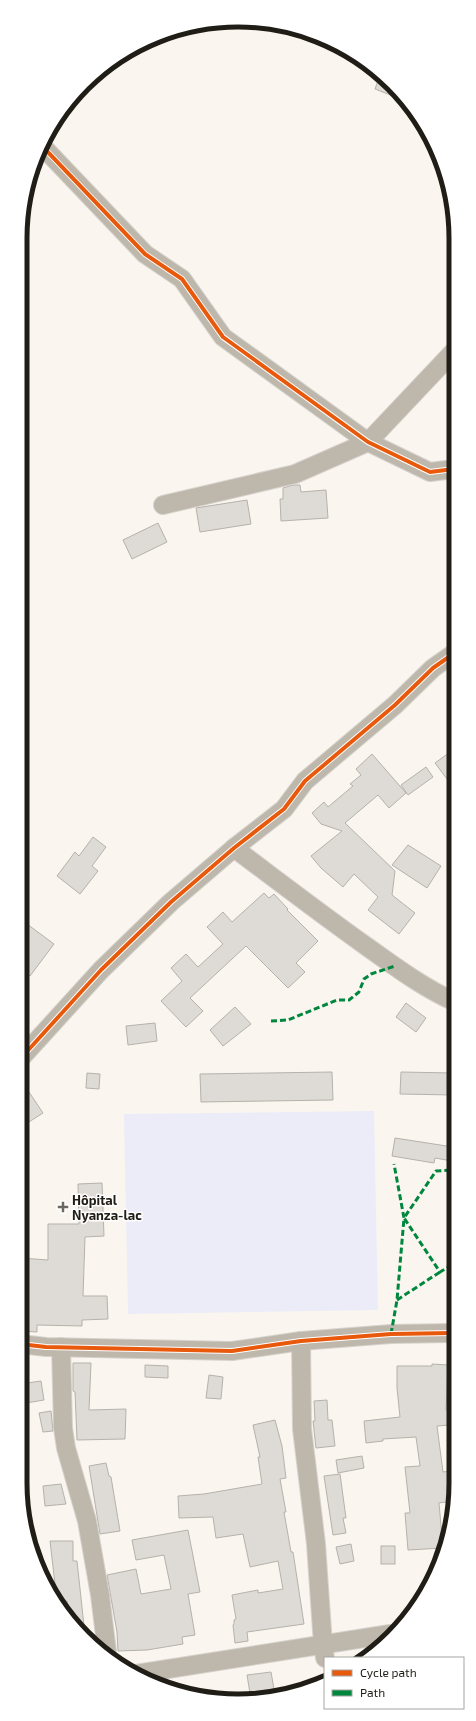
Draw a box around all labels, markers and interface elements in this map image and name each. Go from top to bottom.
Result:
place label: Hôpital Nyanza-lac [72,1192,142,1223]
marker: Hôpital Nyanza-lac [57,1201,69,1213]
legend [324,1657,464,1709]
text: Cycle path [360,1665,417,1679]
text: Path [360,1685,385,1699]

